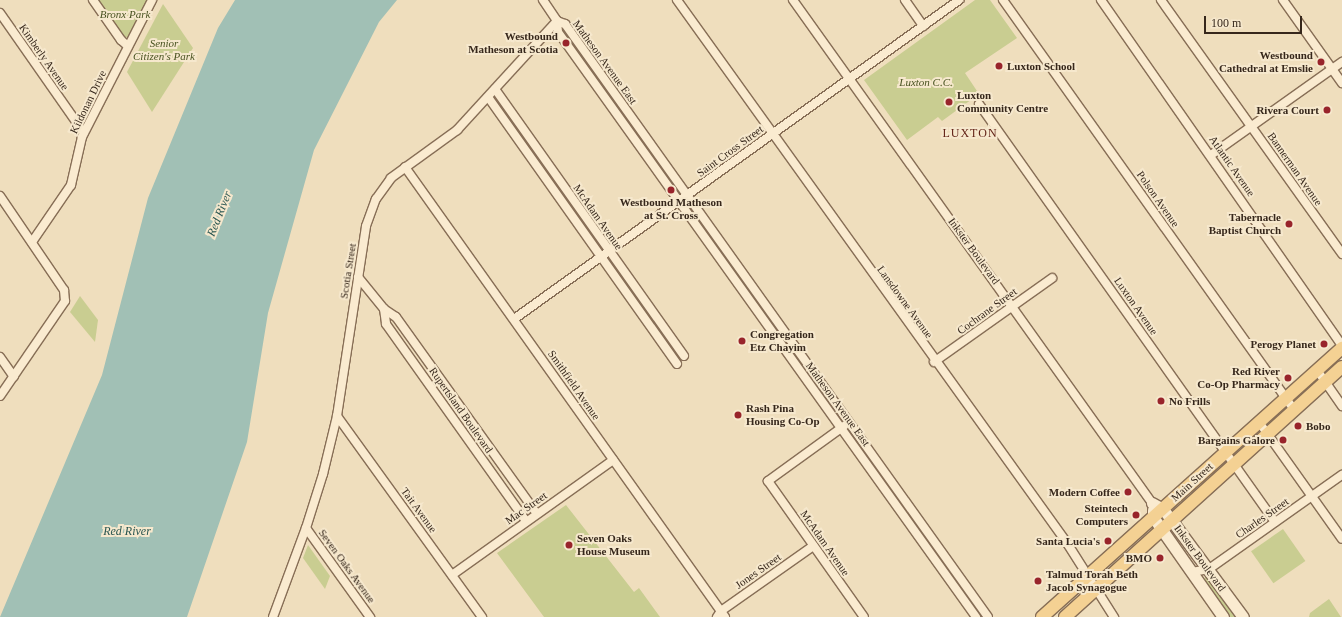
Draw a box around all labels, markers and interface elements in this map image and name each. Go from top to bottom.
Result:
park label: Bronx Park [100,7,150,21]
scale bar [1206,8,1304,34]
text: 100 m [1211,16,1241,30]
street label: Matheson Avenue East [570,17,640,107]
street label: Kimberly Avenue [16,21,72,93]
place label: Westbound Matheson at Scotia [468,30,558,56]
park label: Senior Citizen's Park [133,37,195,63]
marker: Westbound Matheson at Scotia [561,38,571,48]
place label: Westbound Cathedral at Emslie [1219,49,1313,75]
marker: Westbound Cathedral at Emslie [1316,57,1326,67]
place label: Luxton School [1007,59,1075,73]
marker: Luxton School [994,61,1004,71]
street label: Kildonan Drive [67,68,109,136]
park label: Luxton C.C. [899,75,953,89]
place label: Luxton Community Centre [957,89,1048,115]
marker: Luxton Community Centre [944,97,954,107]
place label: Rivera Court [1256,103,1319,117]
marker: Rivera Court [1322,105,1332,115]
street label: Saint Cross Street [694,122,766,180]
district label: LUXTON [942,127,998,141]
street label: Bannerman Avenue [1265,130,1325,208]
street label: Atlantic Avenue [1206,133,1258,199]
street label: Polson Avenue [1134,168,1182,230]
street label: McAdam Avenue [570,181,626,253]
marker: Westbound Matheson at St. Cross [666,185,676,195]
water label: Red River [204,189,236,239]
place label: Westbound Matheson at St. Cross [620,196,722,222]
place label: Tabernacle Baptist Church [1209,211,1281,237]
street label: Inkster Boulevard [945,215,1003,287]
marker: Tabernacle Baptist Church [1284,219,1294,229]
street label: Scotia Street [337,242,359,300]
street label: Lansdowne Avenue [874,263,936,341]
street label: Luxton Avenue [1111,274,1161,338]
street label: Cochrane Street [955,285,1019,337]
place label: Congregation Etz Chayim [750,328,814,354]
marker: Congregation Etz Chayim [737,336,747,346]
place label: Perogy Planet [1251,337,1316,351]
marker: Perogy Planet [1319,339,1329,349]
street label: Smithfield Avenue [545,347,603,423]
street label: Matheson Avenue East [803,359,873,449]
street label: Rupertsland Boulevard [426,365,496,455]
place label: Red River Co-Op Pharmacy [1197,365,1280,391]
marker: Red River Co-Op Pharmacy [1283,373,1293,383]
place label: No Frills [1169,394,1210,408]
marker: No Frills [1156,396,1166,406]
place label: Rash Pina Housing Co-Op [746,402,820,428]
marker: Rash Pina Housing Co-Op [733,410,743,420]
place label: Bobo [1306,419,1330,433]
marker: Bobo [1293,421,1303,431]
place label: Bargains Galore [1198,433,1275,447]
marker: Bargains Galore [1278,435,1288,445]
street label: Main Street [1168,460,1216,504]
street label: Tait Avenue [398,485,440,535]
place label: Modern Coffee [1049,485,1120,499]
marker: Modern Coffee [1123,487,1133,497]
street label: Mac Street [503,489,549,527]
street label: Charles Street [1233,495,1291,541]
place label: Steintech Computers [1075,502,1128,528]
street label: McAdam Avenue [797,507,853,579]
marker: Steintech Computers [1131,510,1141,520]
street label: Inkster Boulevard [1171,522,1229,594]
water label: Red River [103,525,151,539]
street label: Seven Oaks Avenue [316,526,378,606]
place label: Seven Oaks House Museum [577,532,650,558]
place label: Santa Lucia's [1036,534,1100,548]
marker: Santa Lucia's [1103,536,1113,546]
marker: Seven Oaks House Museum [564,540,574,550]
street label: Jones Street [733,550,783,592]
place label: BMO [1126,551,1152,565]
marker: BMO [1155,553,1165,563]
place label: Talmud Torah Beth Jacob Synagogue [1046,568,1138,594]
marker: Talmud Torah Beth Jacob Synagogue [1033,576,1043,586]

